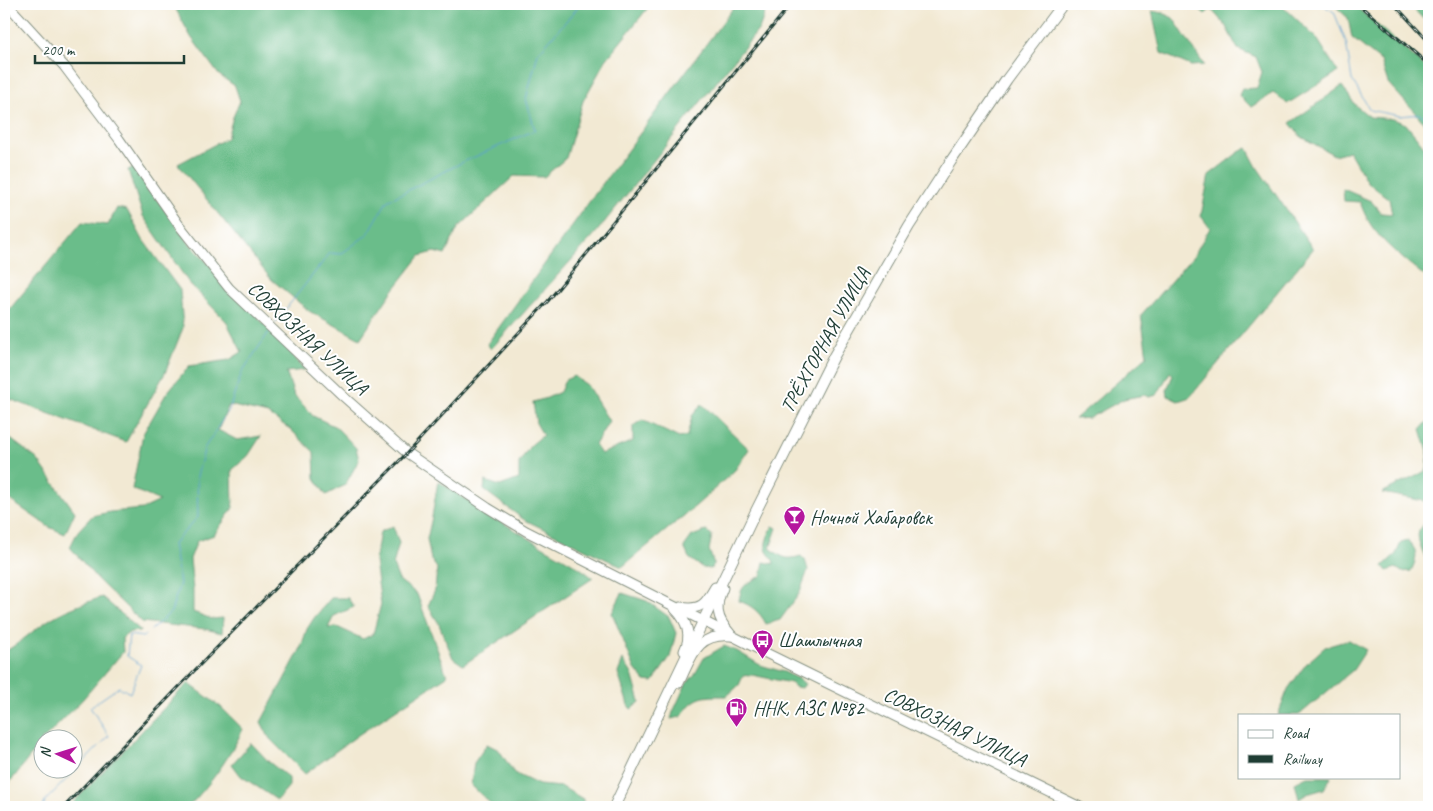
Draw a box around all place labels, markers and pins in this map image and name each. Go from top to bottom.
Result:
bar icon: Ночной Хабаровск [782,505,806,536]
place label: Ночной Хабаровск [810,505,933,530]
bus stop icon: Шашлычная [750,628,774,659]
place label: Шашлычная [778,628,863,653]
fuel station icon: ННК, АЗС №82 [725,696,749,727]
place label: ННК, АЗС №82 [753,696,866,721]

